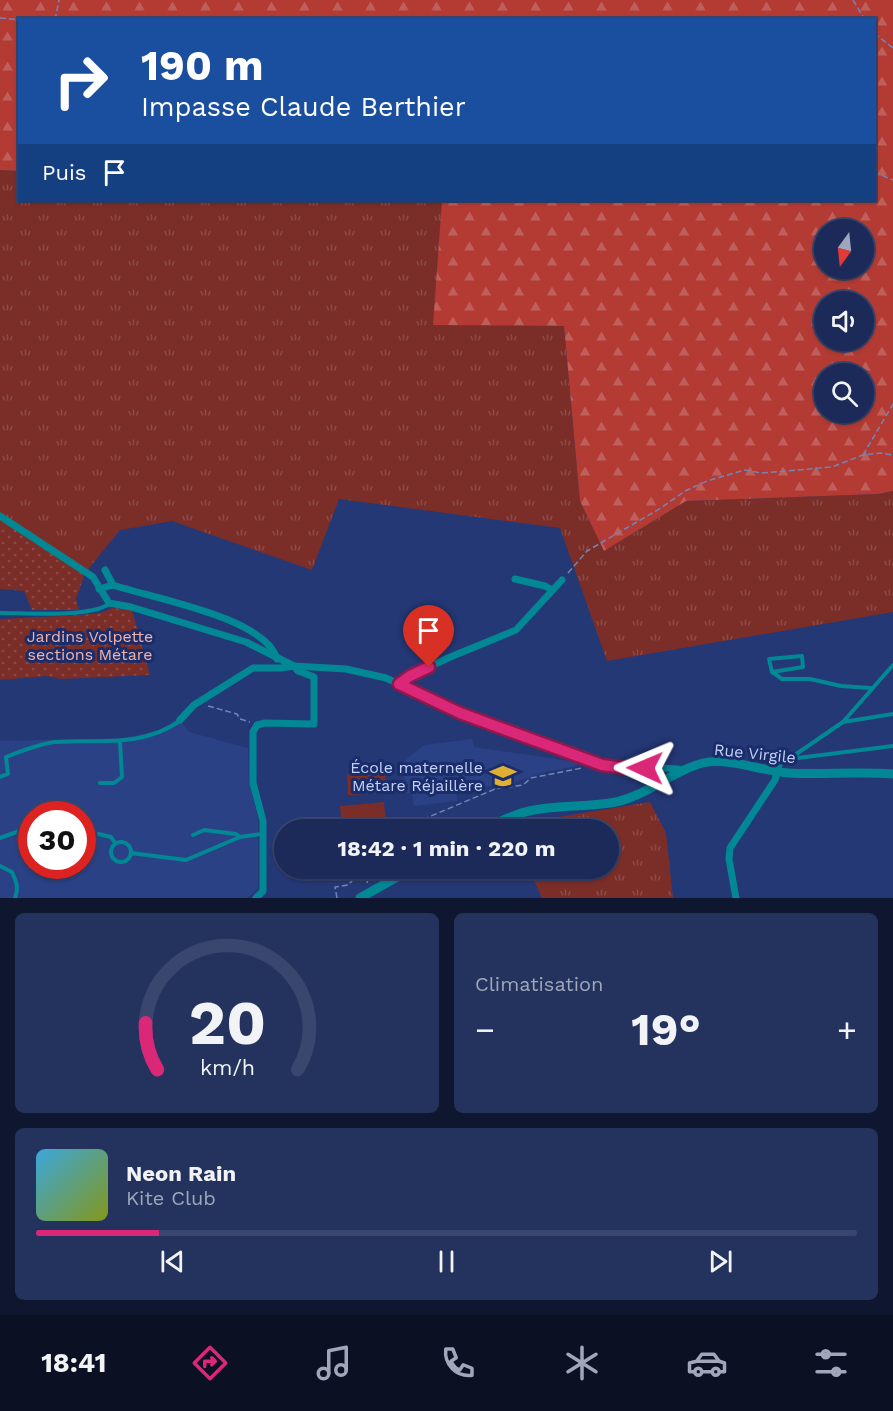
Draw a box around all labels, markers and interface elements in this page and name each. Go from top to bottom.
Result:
text: 190 m [141,41,264,90]
icon: right [42,42,120,120]
text: Impasse Claude Berthier [141,91,466,123]
icon: arrive [98,156,131,189]
text: Puis [42,160,86,185]
north arrow [814,219,874,279]
map controls [814,219,874,423]
button: sound [814,291,874,351]
button: search [814,363,874,423]
pin [403,605,454,667]
icon: arrive [412,614,445,647]
park label: Jardins Volpette sections Métare [27,627,153,664]
position arrow [613,736,677,800]
street label: Rue Virgile [713,740,797,767]
place label: École maternelle Métare Réjaillère [350,758,483,795]
school or university icon: École maternelle Métare Réjaillère [488,761,518,791]
speed limit sign: 30 [18,801,96,879]
text: 18:42 · 1 min · 220 m [338,836,555,861]
text: Climatisation [475,972,603,996]
text: 20 [188,986,266,1059]
text: 19° [631,1003,701,1056]
text: − [475,1010,495,1049]
text: + [837,1010,857,1049]
text: km/h [199,1055,255,1080]
text: Neon Rain [126,1161,236,1186]
text: Kite Club [126,1186,216,1210]
icon: previous [156,1245,189,1278]
icon: pause [430,1245,463,1278]
icon: next [704,1245,737,1278]
icon: directions [189,1342,231,1384]
icon: music [313,1342,355,1384]
icon: phone [437,1342,479,1384]
icon: climate [561,1342,603,1384]
icon: car [686,1342,728,1384]
icon: filters [810,1342,852,1384]
text: 18:41 [41,1347,106,1379]

